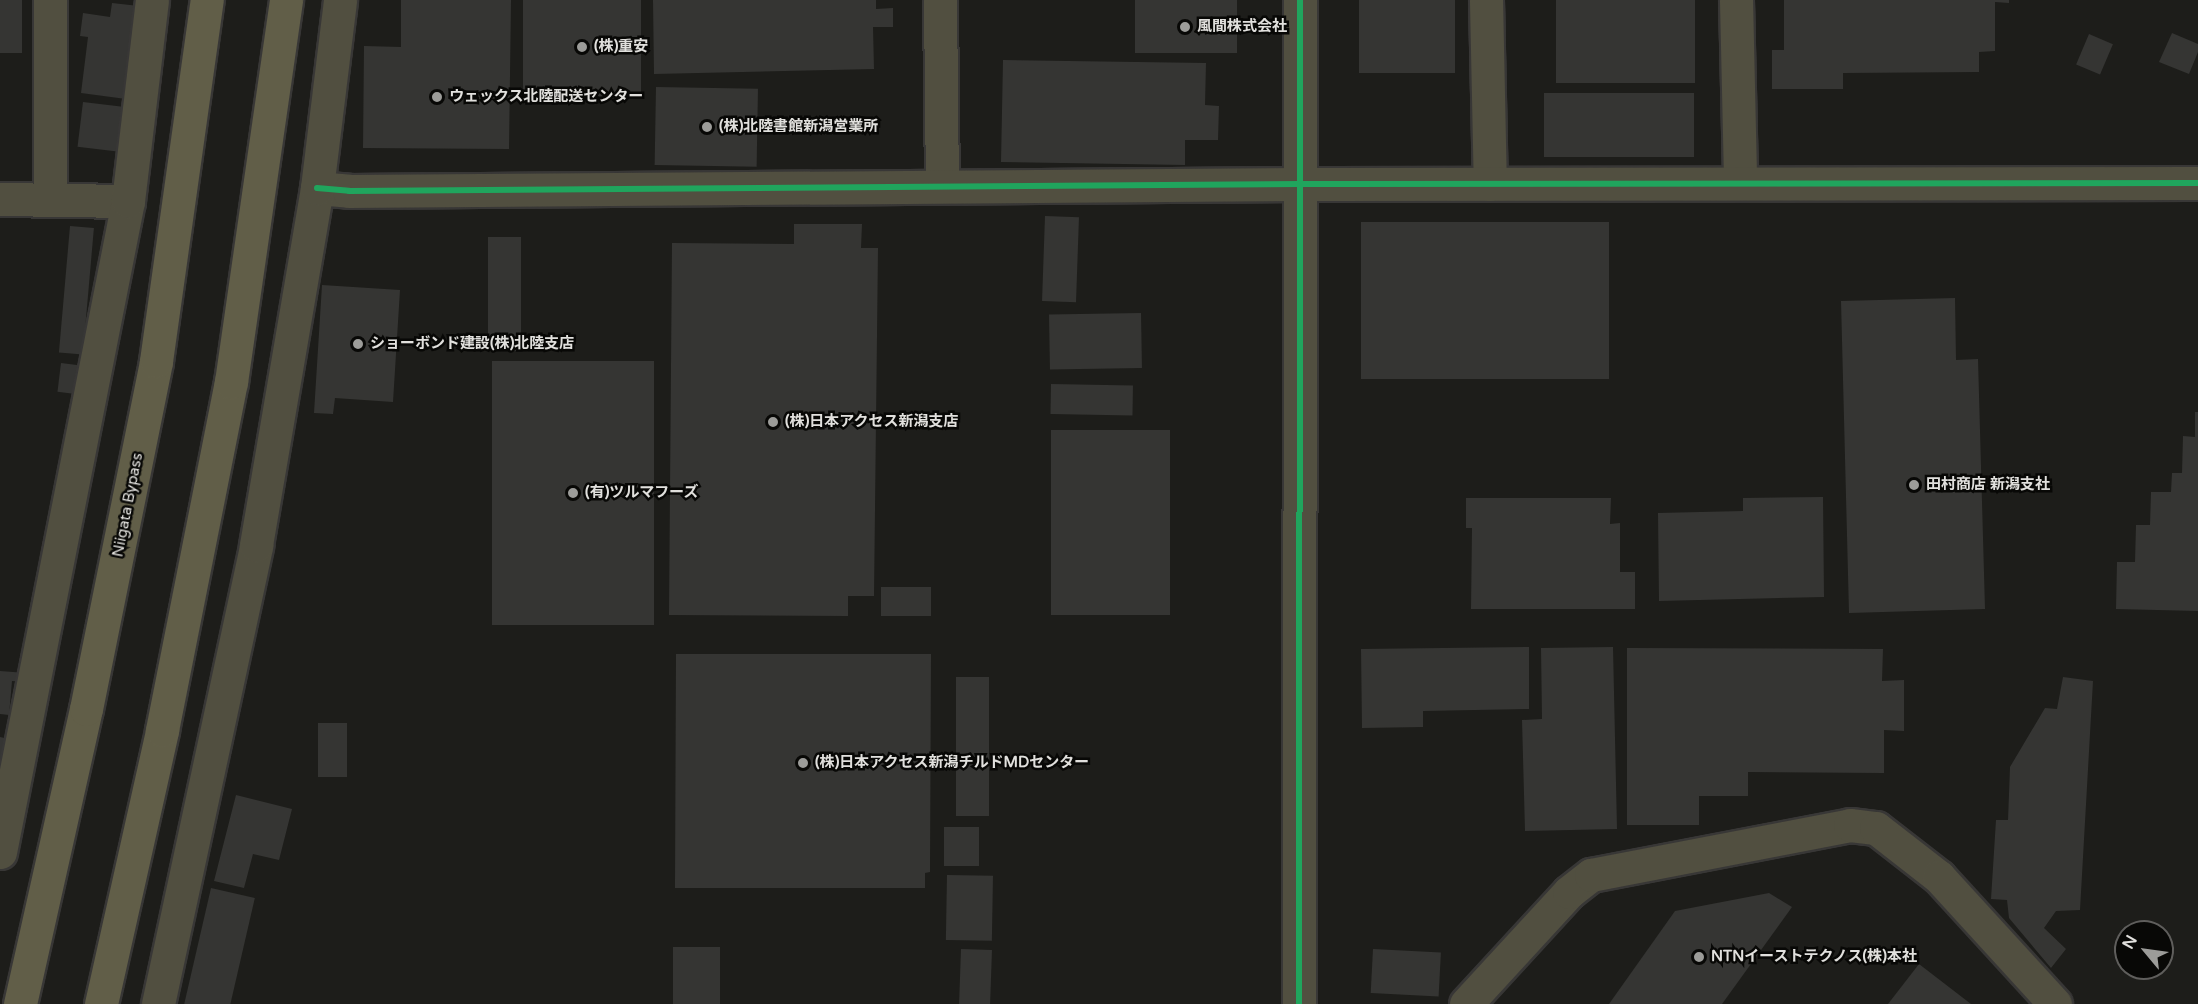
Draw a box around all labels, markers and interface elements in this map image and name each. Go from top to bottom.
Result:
place label: 風間株式会社 [1197,18,1287,36]
marker: 風間株式会社 [1178,20,1192,34]
place label: (株)重安 [594,38,648,56]
marker: (株)重安 [575,40,589,54]
place label: ウェックス北陸配送センター [449,88,644,106]
marker: ウェックス北陸配送センター [430,90,444,104]
place label: (株)北陸書館新潟営業所 [719,118,878,136]
marker: (株)北陸書館新潟営業所 [700,120,714,134]
place label: ショーボンド建設(株)北陸支店 [370,335,574,353]
marker: ショーボンド建設(株)北陸支店 [351,337,365,351]
place label: (株)日本アクセス新潟支店 [785,413,959,431]
marker: (株)日本アクセス新潟支店 [766,415,780,429]
street label: Niigata Bypass [109,451,147,559]
place label: 田村商店 新潟支社 [1926,476,2050,494]
marker: 田村商店 新潟支社 [1907,478,1921,492]
place label: (有)ツルマフーズ [585,484,699,502]
marker: (有)ツルマフーズ [566,486,580,500]
place label: (株)日本アクセス新潟チルドMDセンター [815,754,1090,772]
marker: (株)日本アクセス新潟チルドMDセンター [796,756,810,770]
north arrow [2114,920,2174,980]
text: N [2118,932,2142,953]
place label: NTNイーストテクノス(株)本社 [1711,948,1919,966]
marker: NTNイーストテクノス(株)本社 [1692,950,1706,964]

